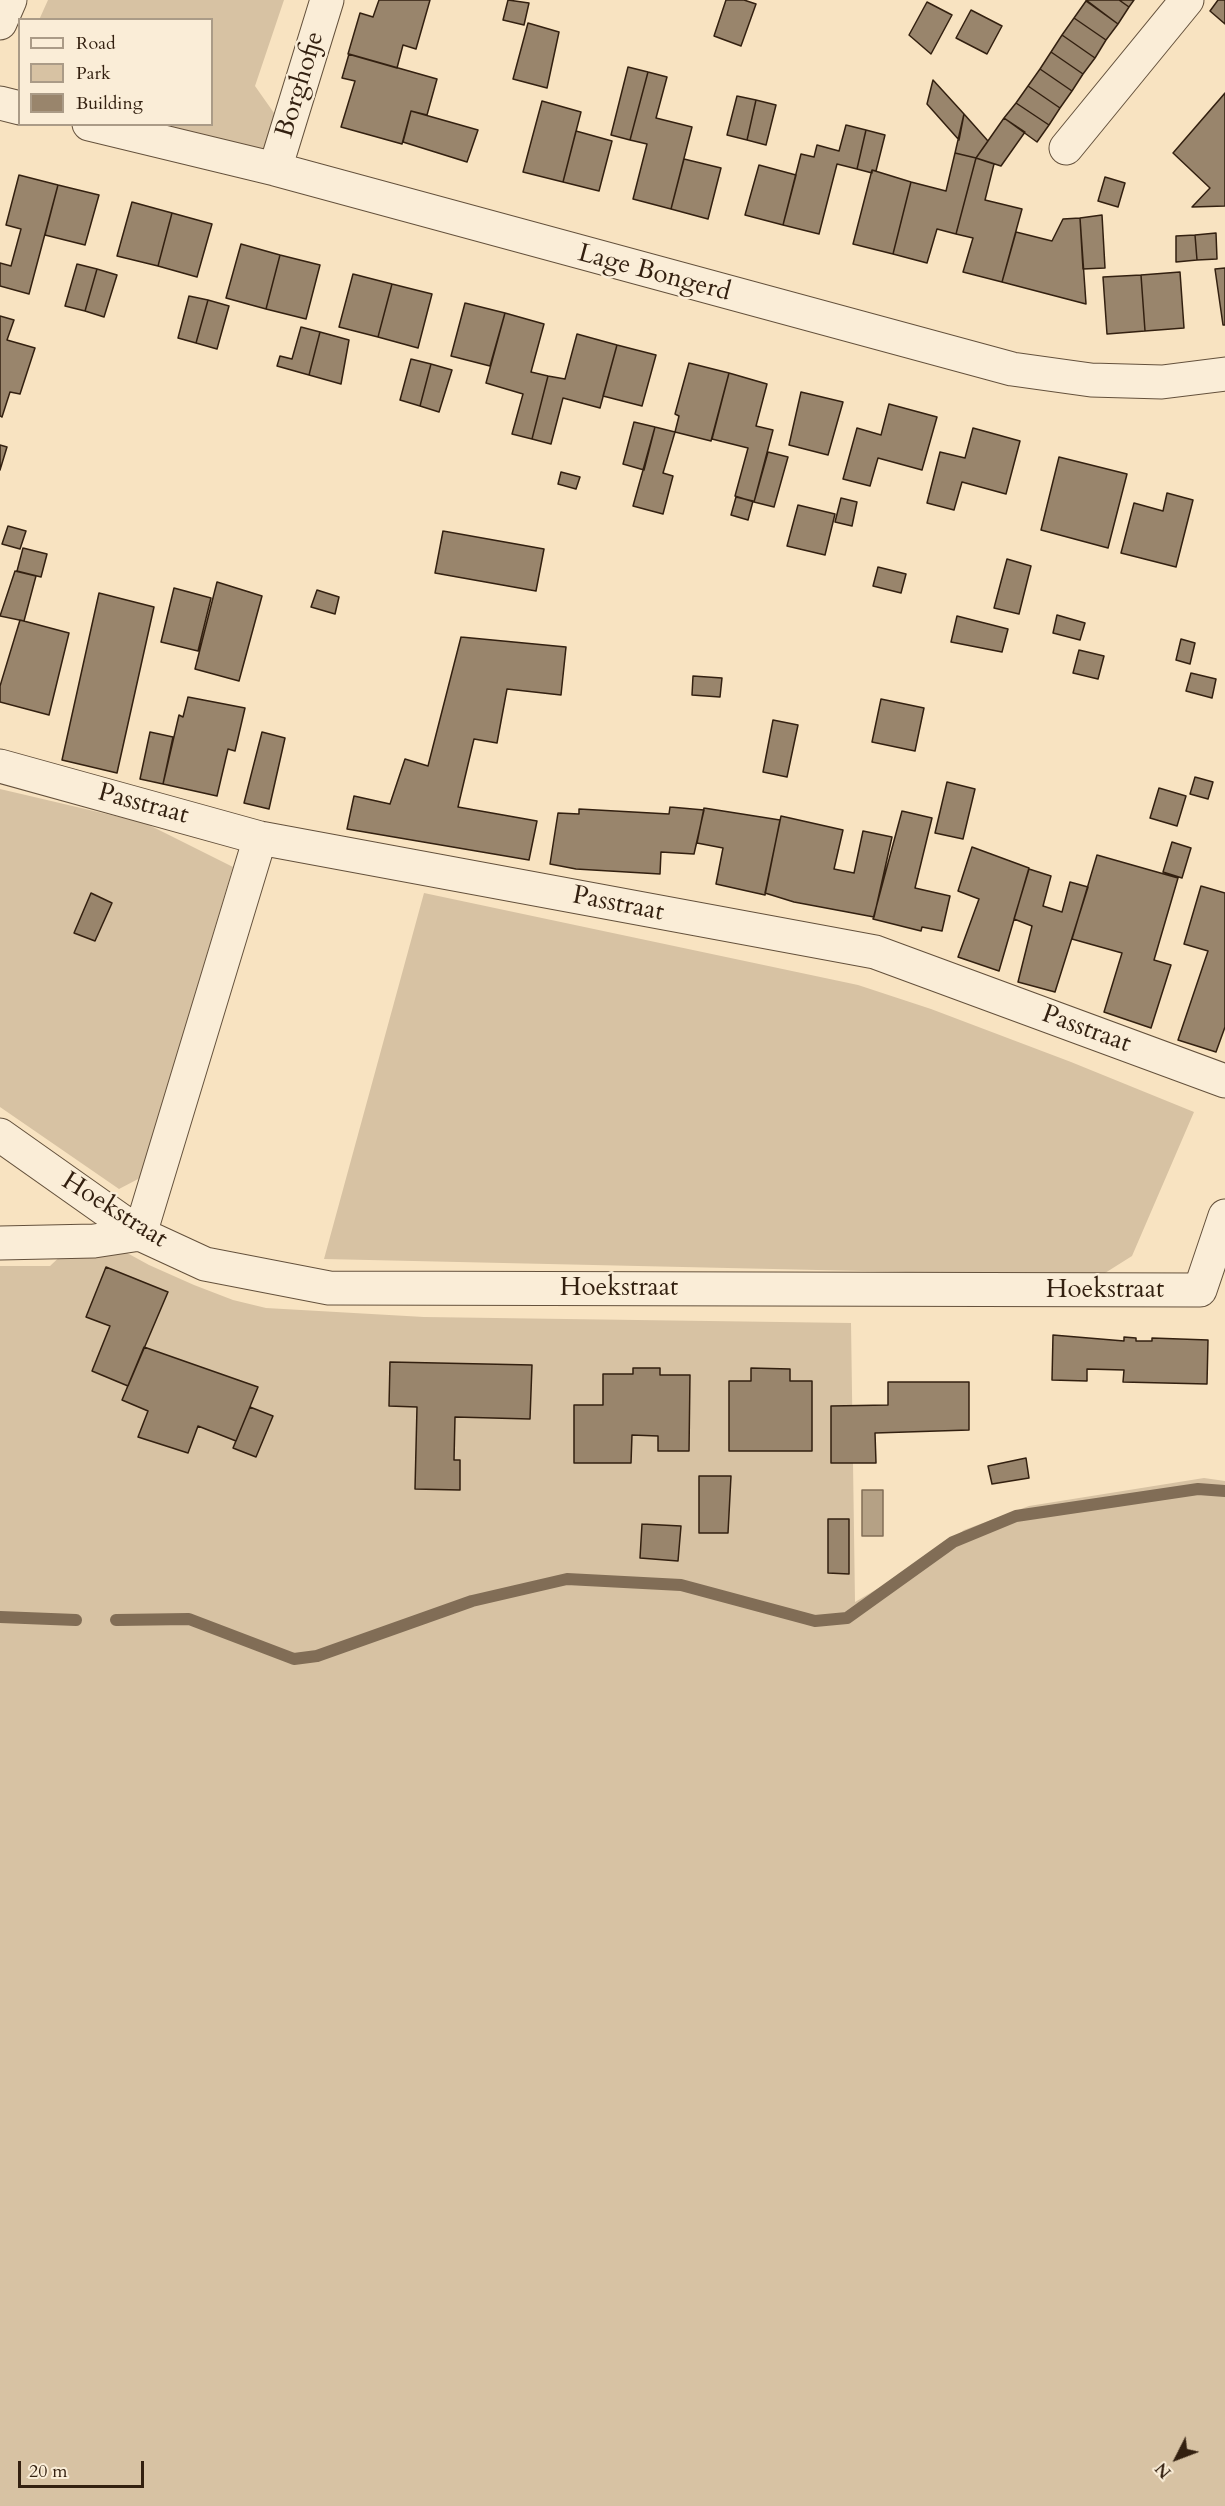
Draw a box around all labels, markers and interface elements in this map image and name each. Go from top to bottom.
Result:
legend [18,18,213,126]
street label: Borghofje [270,28,332,142]
text: Road [76,31,116,56]
text: Park [76,61,111,86]
text: Building [76,91,143,116]
street label: Lage Bongerd [574,239,734,309]
street label: Passtraat [94,778,192,832]
street label: Passtraat [570,881,666,929]
street label: Passtraat [1037,1000,1135,1060]
street label: Hoekstraat [55,1166,173,1256]
street label: Hoekstraat [560,1273,678,1305]
street label: Hoekstraat [1046,1275,1164,1307]
north arrow [1147,2428,1207,2488]
scale bar [21,2449,147,2487]
text: N [1151,2458,1176,2483]
text: 20 m [29,2459,68,2484]

